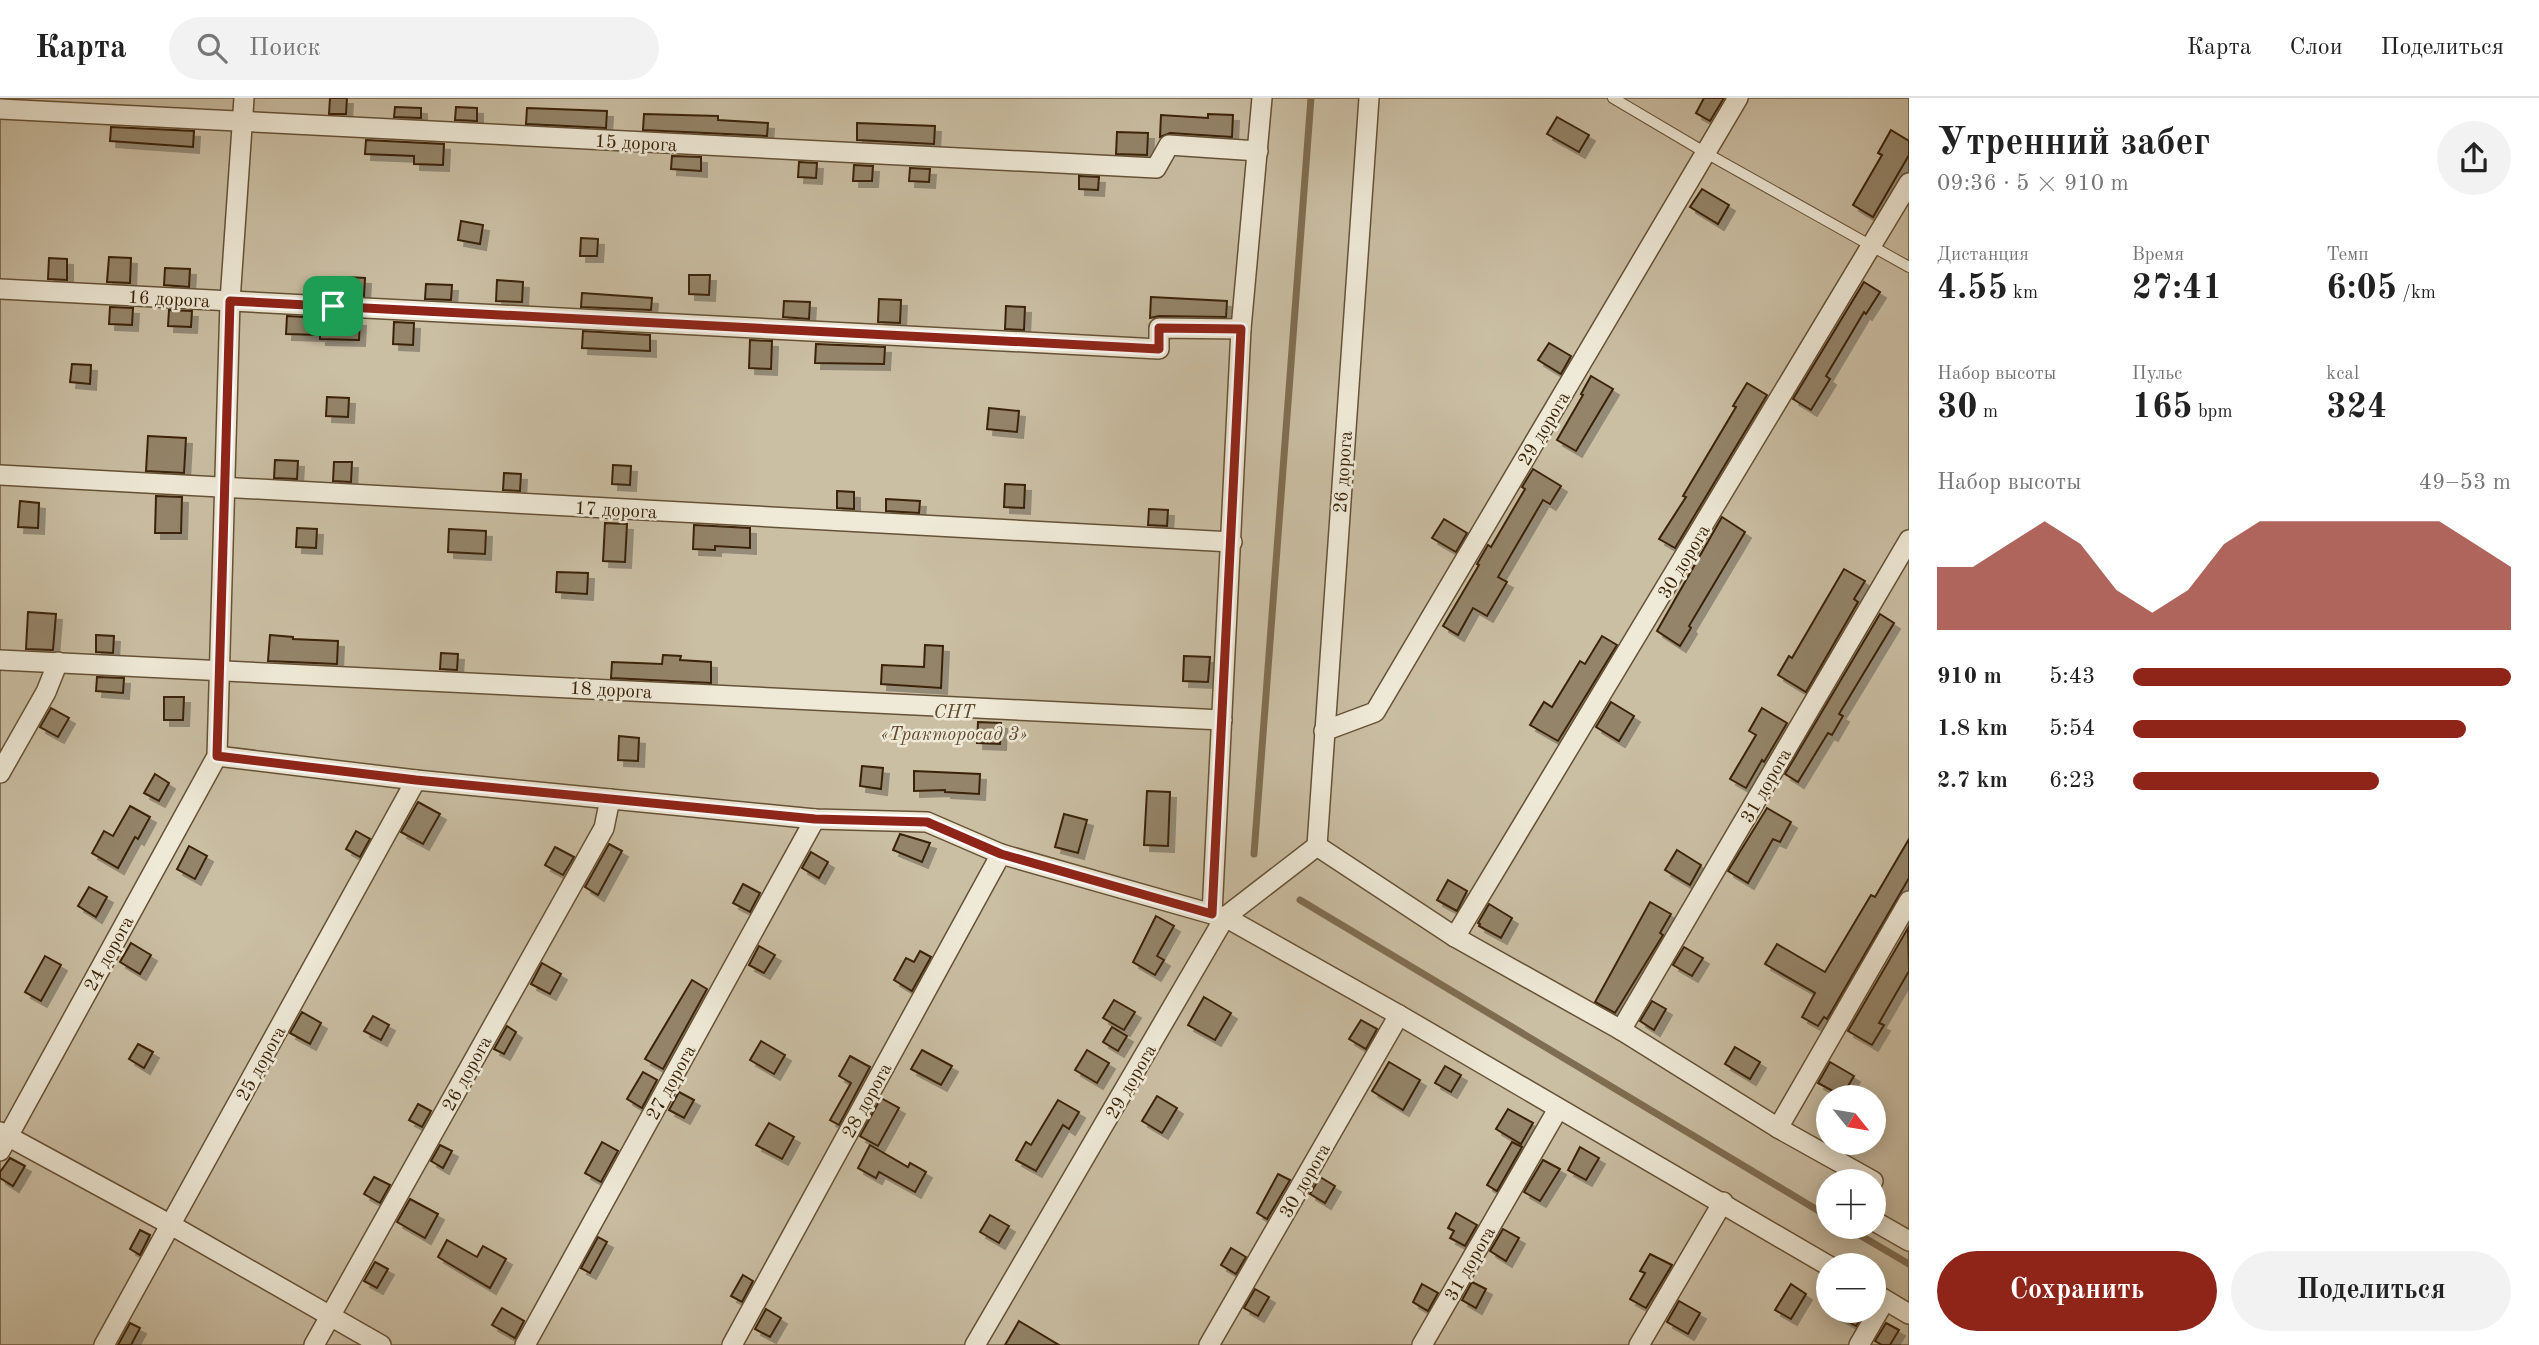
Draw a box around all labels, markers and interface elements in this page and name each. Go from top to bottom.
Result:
search box [169,17,659,80]
icon: search [193,29,231,67]
text: Карта [35,32,127,65]
text: Поиск [249,35,321,61]
text: Карта [2187,36,2252,60]
text: Слои [2290,36,2343,60]
text: Поделиться [2381,36,2504,60]
button: share [2437,121,2511,195]
text: Утренний забег [1937,125,2210,163]
street label: 15 дорога [594,133,678,156]
text: 09:36 · 5 × 910 m [1937,172,2129,195]
text: Дистанция [1937,246,2029,265]
text: Время [2132,246,2184,265]
text: Темп [2326,246,2369,265]
text: 4.55 [1937,271,2008,306]
text: 27:41 [2132,271,2223,306]
text: 6:05 [2326,271,2397,306]
pin [303,276,363,336]
text: km [2008,284,2038,303]
text: /km [2397,284,2436,303]
icon: arrive [314,287,352,325]
street label: 16 дорога [127,289,211,312]
text: Набор высоты [1937,365,2056,384]
text: Пульс [2132,365,2182,384]
text: kcal [2326,365,2359,384]
street label: 29 дорога [1516,389,1575,470]
text: 30 [1937,390,1978,425]
text: 165 [2132,390,2193,425]
text: 324 [2326,390,2387,425]
text: m [1978,403,1998,422]
text: bpm [2193,403,2233,422]
street label: 26 дорога [1332,430,1357,514]
text: Набор высоты [1937,471,2081,494]
text: 49–53 m [2419,471,2511,494]
street label: 17 дорога [574,500,658,523]
street label: 30 дорога [1656,522,1715,603]
text: 910 m [1937,665,2002,688]
text: 5:43 [2049,665,2095,688]
street label: 18 дорога [569,680,653,703]
park label: СНТ «Тракторосад 3» [881,704,1027,745]
text: 1.8 km [1937,717,2008,740]
text: 5:54 [2049,717,2095,740]
street label: 31 дорога [1738,745,1796,827]
text: 2.7 km [1937,769,2008,792]
text: 6:23 [2049,769,2095,792]
street label: 24 дорога [82,913,139,995]
street label: 25 дорога [234,1023,291,1105]
street label: 26 дорога [440,1033,497,1115]
street label: 29 дорога [1103,1041,1161,1123]
street label: 27 дорога [644,1042,701,1124]
street label: 28 дорога [840,1060,897,1142]
north arrow [1816,1085,1886,1155]
map controls [1816,1085,1886,1323]
street label: 30 дорога [1277,1140,1335,1222]
button: + [1816,1169,1886,1239]
street label: 31 дорога [1442,1223,1500,1305]
button: Сохранить [1937,1251,2217,1331]
button: Поделиться [2231,1251,2511,1331]
button: − [1816,1253,1886,1323]

